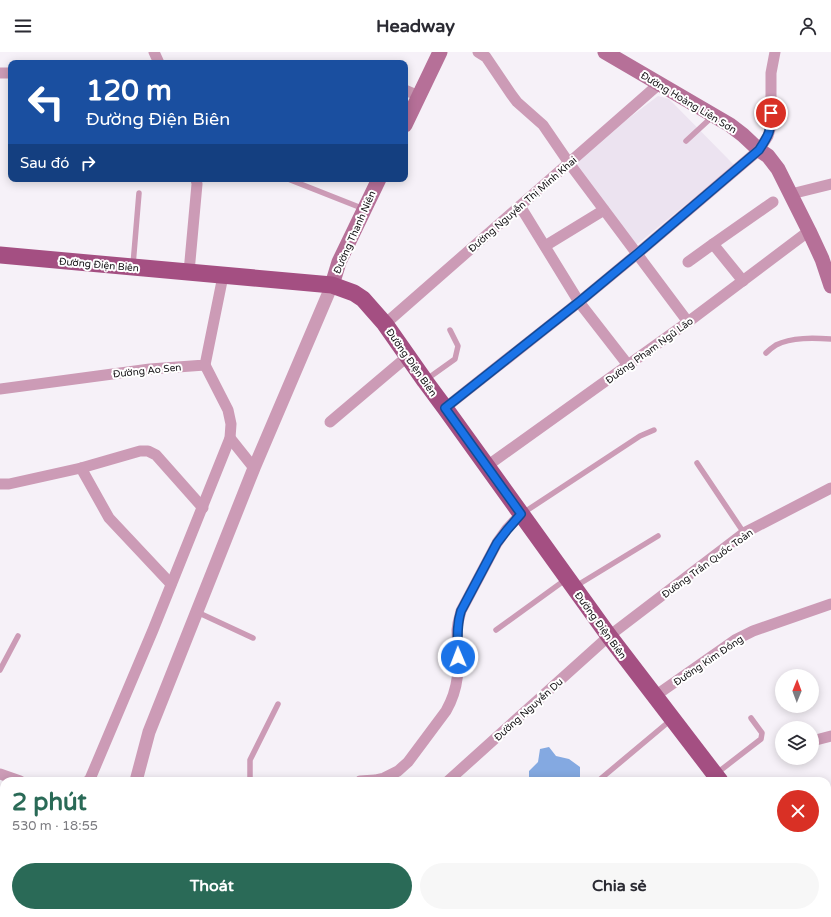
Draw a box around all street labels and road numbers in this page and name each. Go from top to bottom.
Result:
street label: Đường Hoàng Liên Sơn [638,69,739,136]
street label: Đường Nguyễn Thị Minh Khai [466,154,579,255]
street label: Đường Thanh Niên [331,189,379,276]
street label: Đường Điện Biên [58,256,139,274]
street label: Đường Phạm Ngũ Lão [603,315,696,387]
street label: Đường Điện Biên [383,326,439,399]
street label: Đường Ao Sen [112,361,182,381]
street label: Đường Trần Quốc Toản [660,527,756,601]
street label: Đường Điện Biên [572,590,629,662]
street label: Đường Kim Đồng [671,633,746,689]
street label: Đường Nguyễn Du [492,676,565,744]

